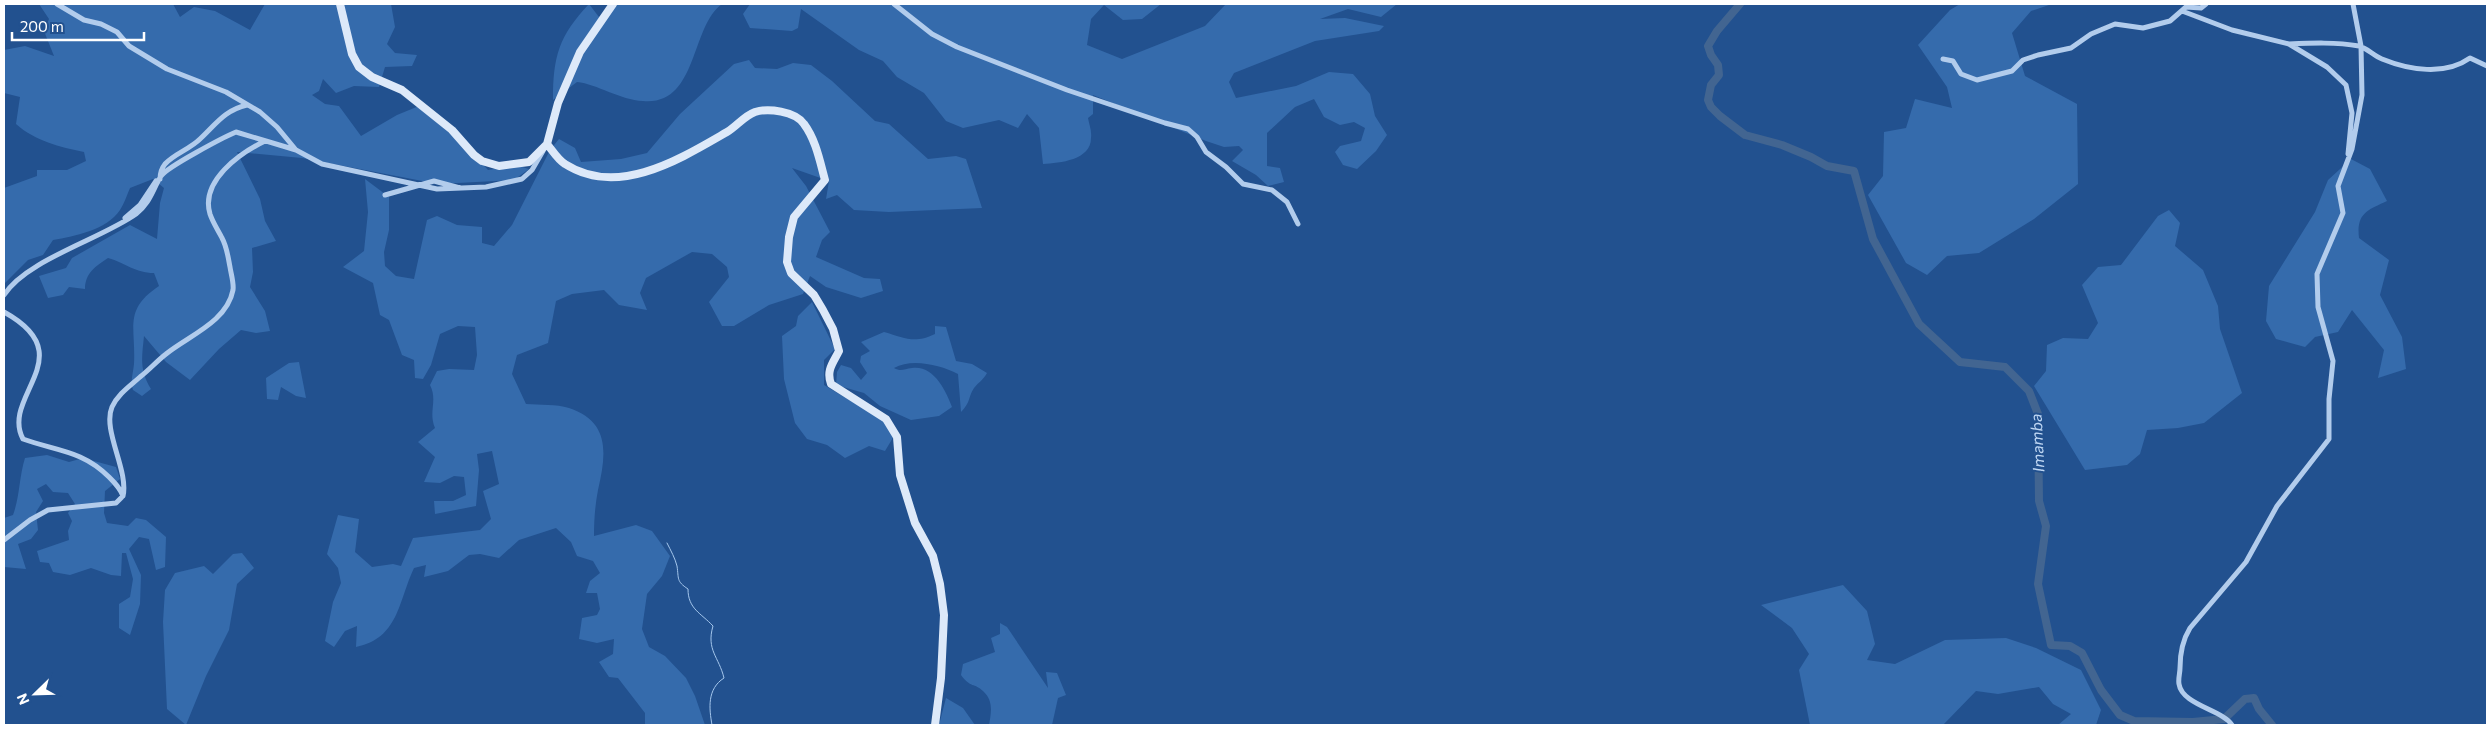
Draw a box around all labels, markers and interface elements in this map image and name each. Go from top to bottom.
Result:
scale bar [12,10,145,42]
text: 200 m [20,17,64,35]
water label: Imamba [2025,413,2048,473]
north arrow [10,669,60,719]
text: N [13,691,32,707]

